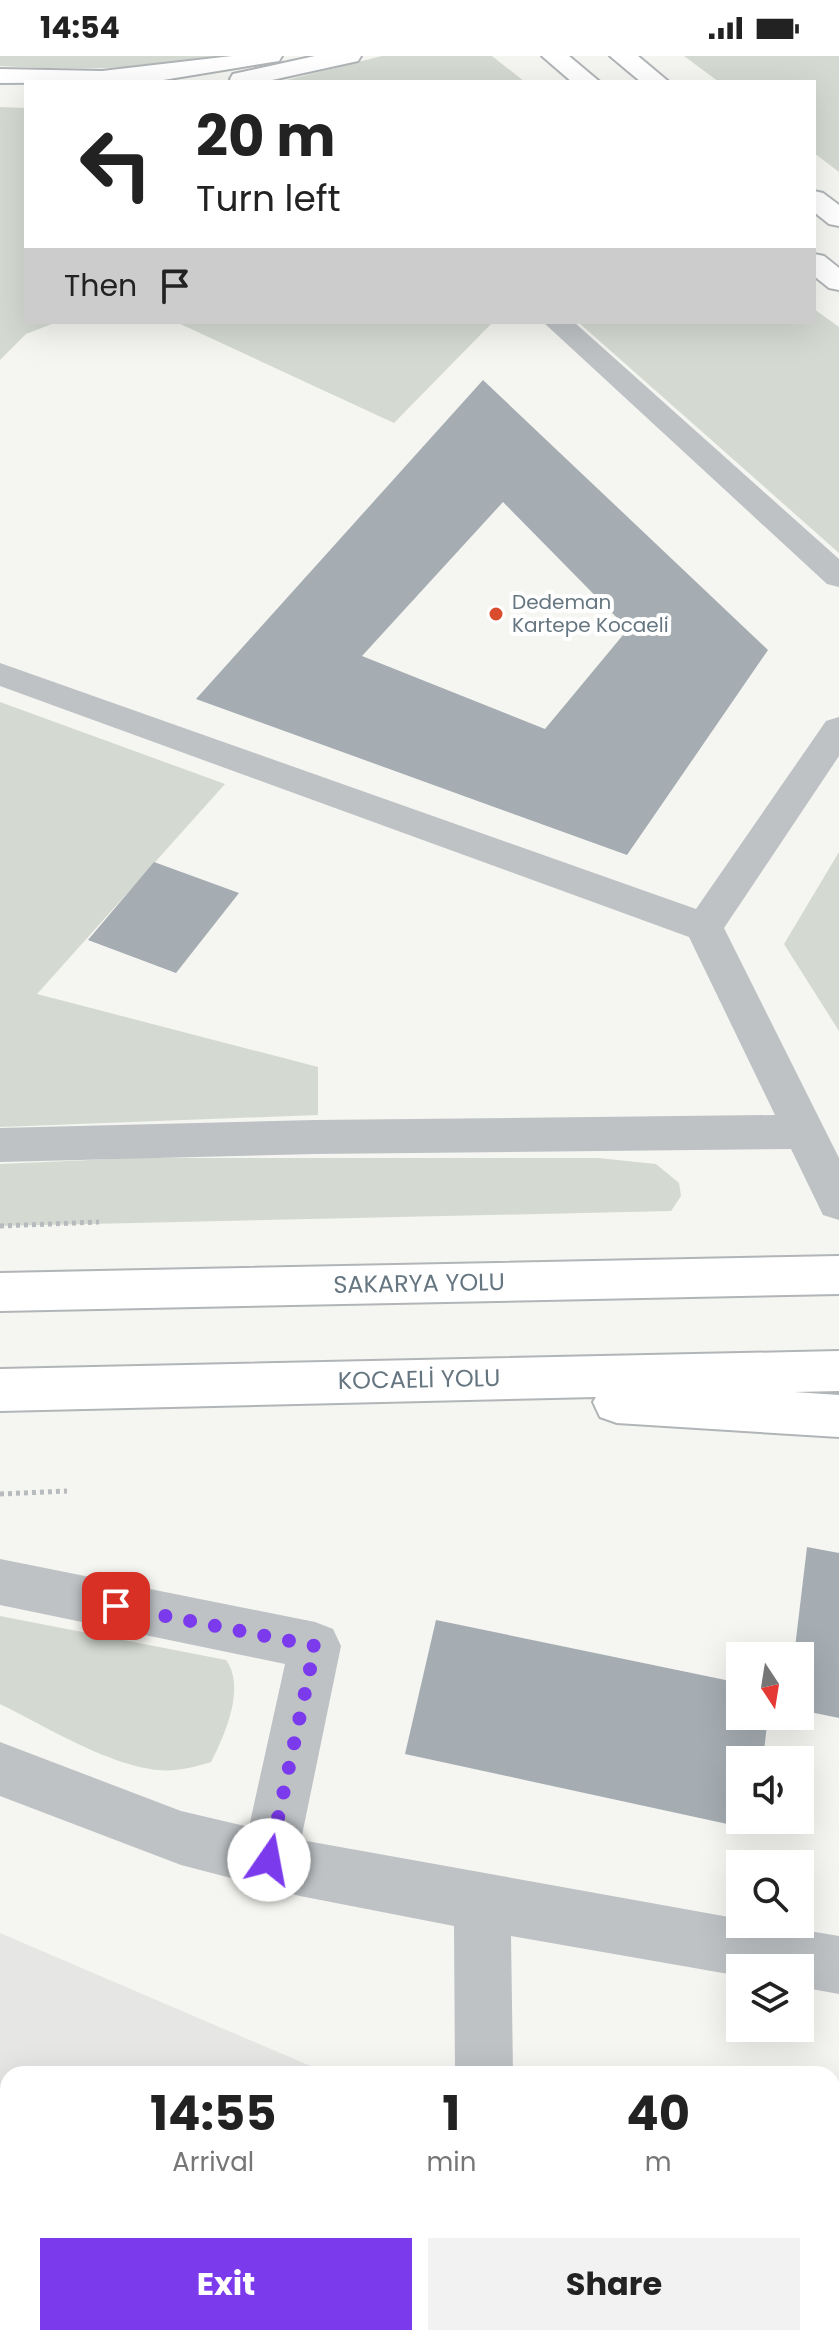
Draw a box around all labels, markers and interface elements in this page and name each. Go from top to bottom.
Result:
text: 14:54 [40,6,120,49]
text: 20 m [196,97,336,176]
icon: left [64,112,168,216]
text: Turn left [196,173,341,224]
text: Then [64,264,137,307]
icon: arrive [153,264,197,308]
place label: Dedeman Kartepe Kocaeli [512,588,669,639]
marker: Dedeman Kartepe Kocaeli [487,605,505,623]
street label: SAKARYA YOLU [333,1265,505,1301]
street label: KOCAELİ YOLU [338,1361,500,1397]
pin [82,1572,150,1640]
icon: arrive [94,1584,138,1628]
north arrow [726,1642,814,1730]
map controls [726,1642,814,2042]
button: sound [726,1746,814,1834]
position arrow [227,1818,311,1902]
button: search [726,1850,814,1938]
button: layers [726,1954,814,2042]
text: 14:55 [150,2080,277,2147]
text: 1 [442,2080,460,2147]
text: 40 [626,2080,690,2147]
text: Arrival [172,2144,254,2180]
text: min [426,2144,476,2180]
text: m [645,2144,672,2180]
button: Exit [40,2238,412,2330]
button: Share [428,2238,800,2330]

